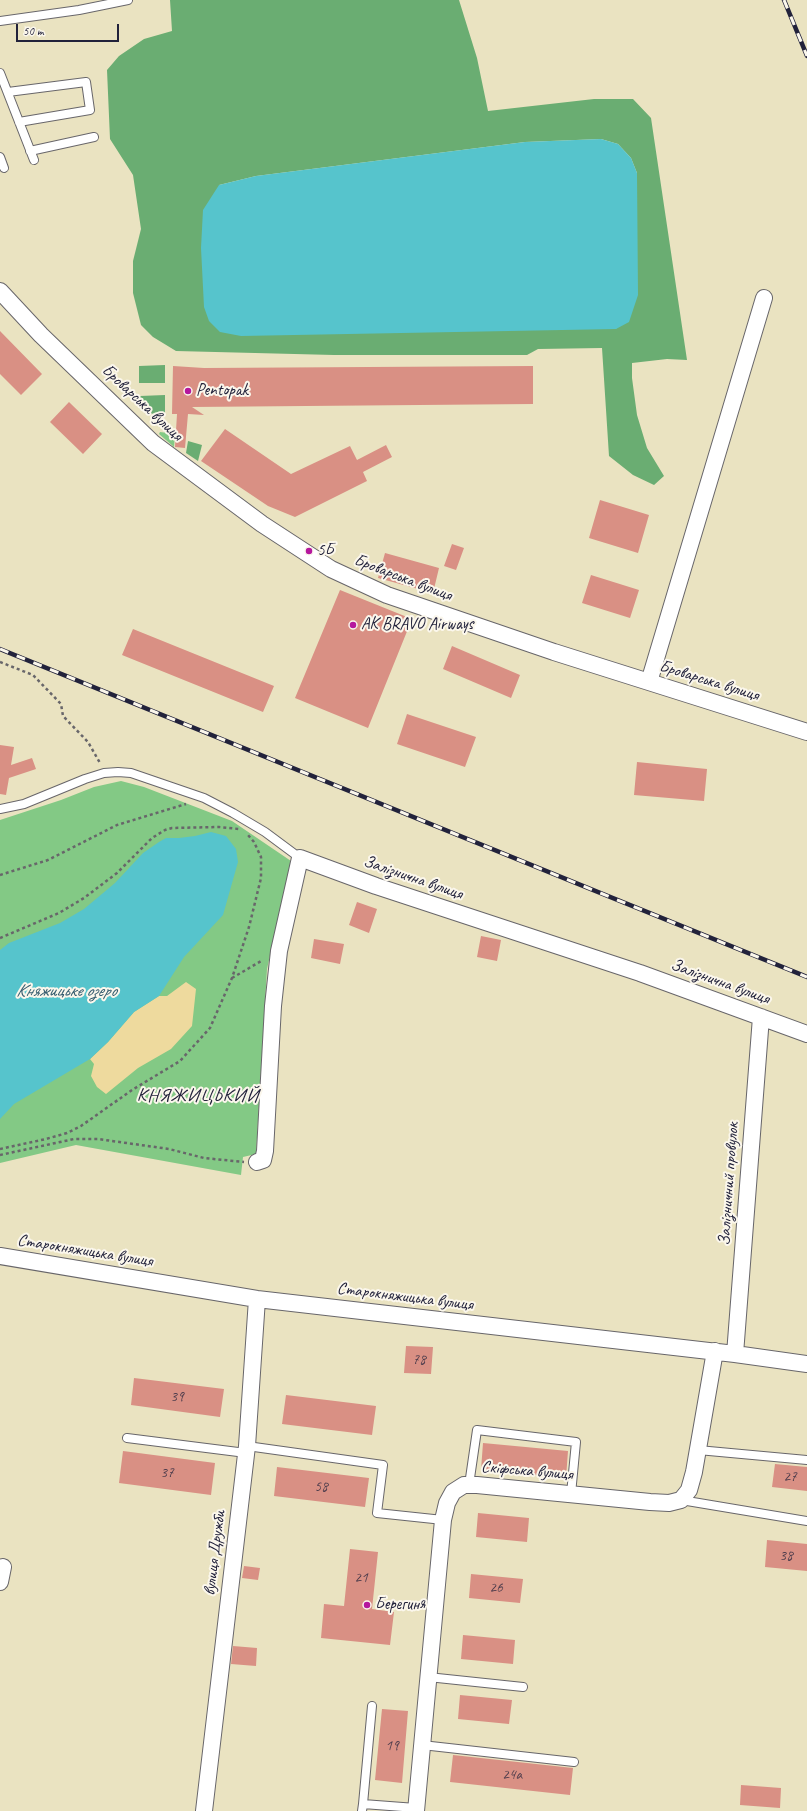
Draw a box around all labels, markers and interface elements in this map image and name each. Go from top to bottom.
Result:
scale bar [18,16,121,42]
text: 50 m [23,23,43,39]
street label: Броварська вулиця [97,360,187,446]
place label: Pentopak [196,381,248,401]
marker: Pentopak [183,386,193,396]
place label: 5Б [317,541,333,561]
marker: 5Б [304,546,314,556]
street label: Броварська вулиця [351,550,455,606]
place label: АК BRAVO Airways [361,615,473,635]
marker: АК BRAVO Airways [348,620,358,630]
street label: Броварська вулиця [657,656,761,706]
street label: Залізнична вулиця [361,851,465,905]
street label: Залізнична вулиця [668,955,772,1009]
water label: Княжицьке озеро [16,980,116,1002]
district label: КНЯЖИЦЬКИЙ [136,1085,260,1107]
street label: Залізничний провулок [715,1122,743,1246]
street label: Старокняжицька вулиця [16,1230,154,1272]
street label: Старокняжицька вулиця [336,1279,474,1315]
house number: 78 [412,1351,426,1369]
house number: 39 [170,1388,184,1406]
street label: Скіфська вулиця [480,1457,574,1485]
house number: 37 [160,1464,174,1482]
house number: 27 [783,1468,797,1486]
house number: 58 [314,1478,328,1496]
street label: вулиця Дружби [200,1509,230,1597]
house number: 38 [779,1547,793,1565]
house number: 21 [354,1569,368,1587]
house number: 26 [489,1579,503,1597]
place label: Берегиня [375,1595,425,1615]
marker: Берегиня [362,1600,372,1610]
house number: 19 [385,1737,399,1755]
house number: 24а [502,1766,522,1784]

